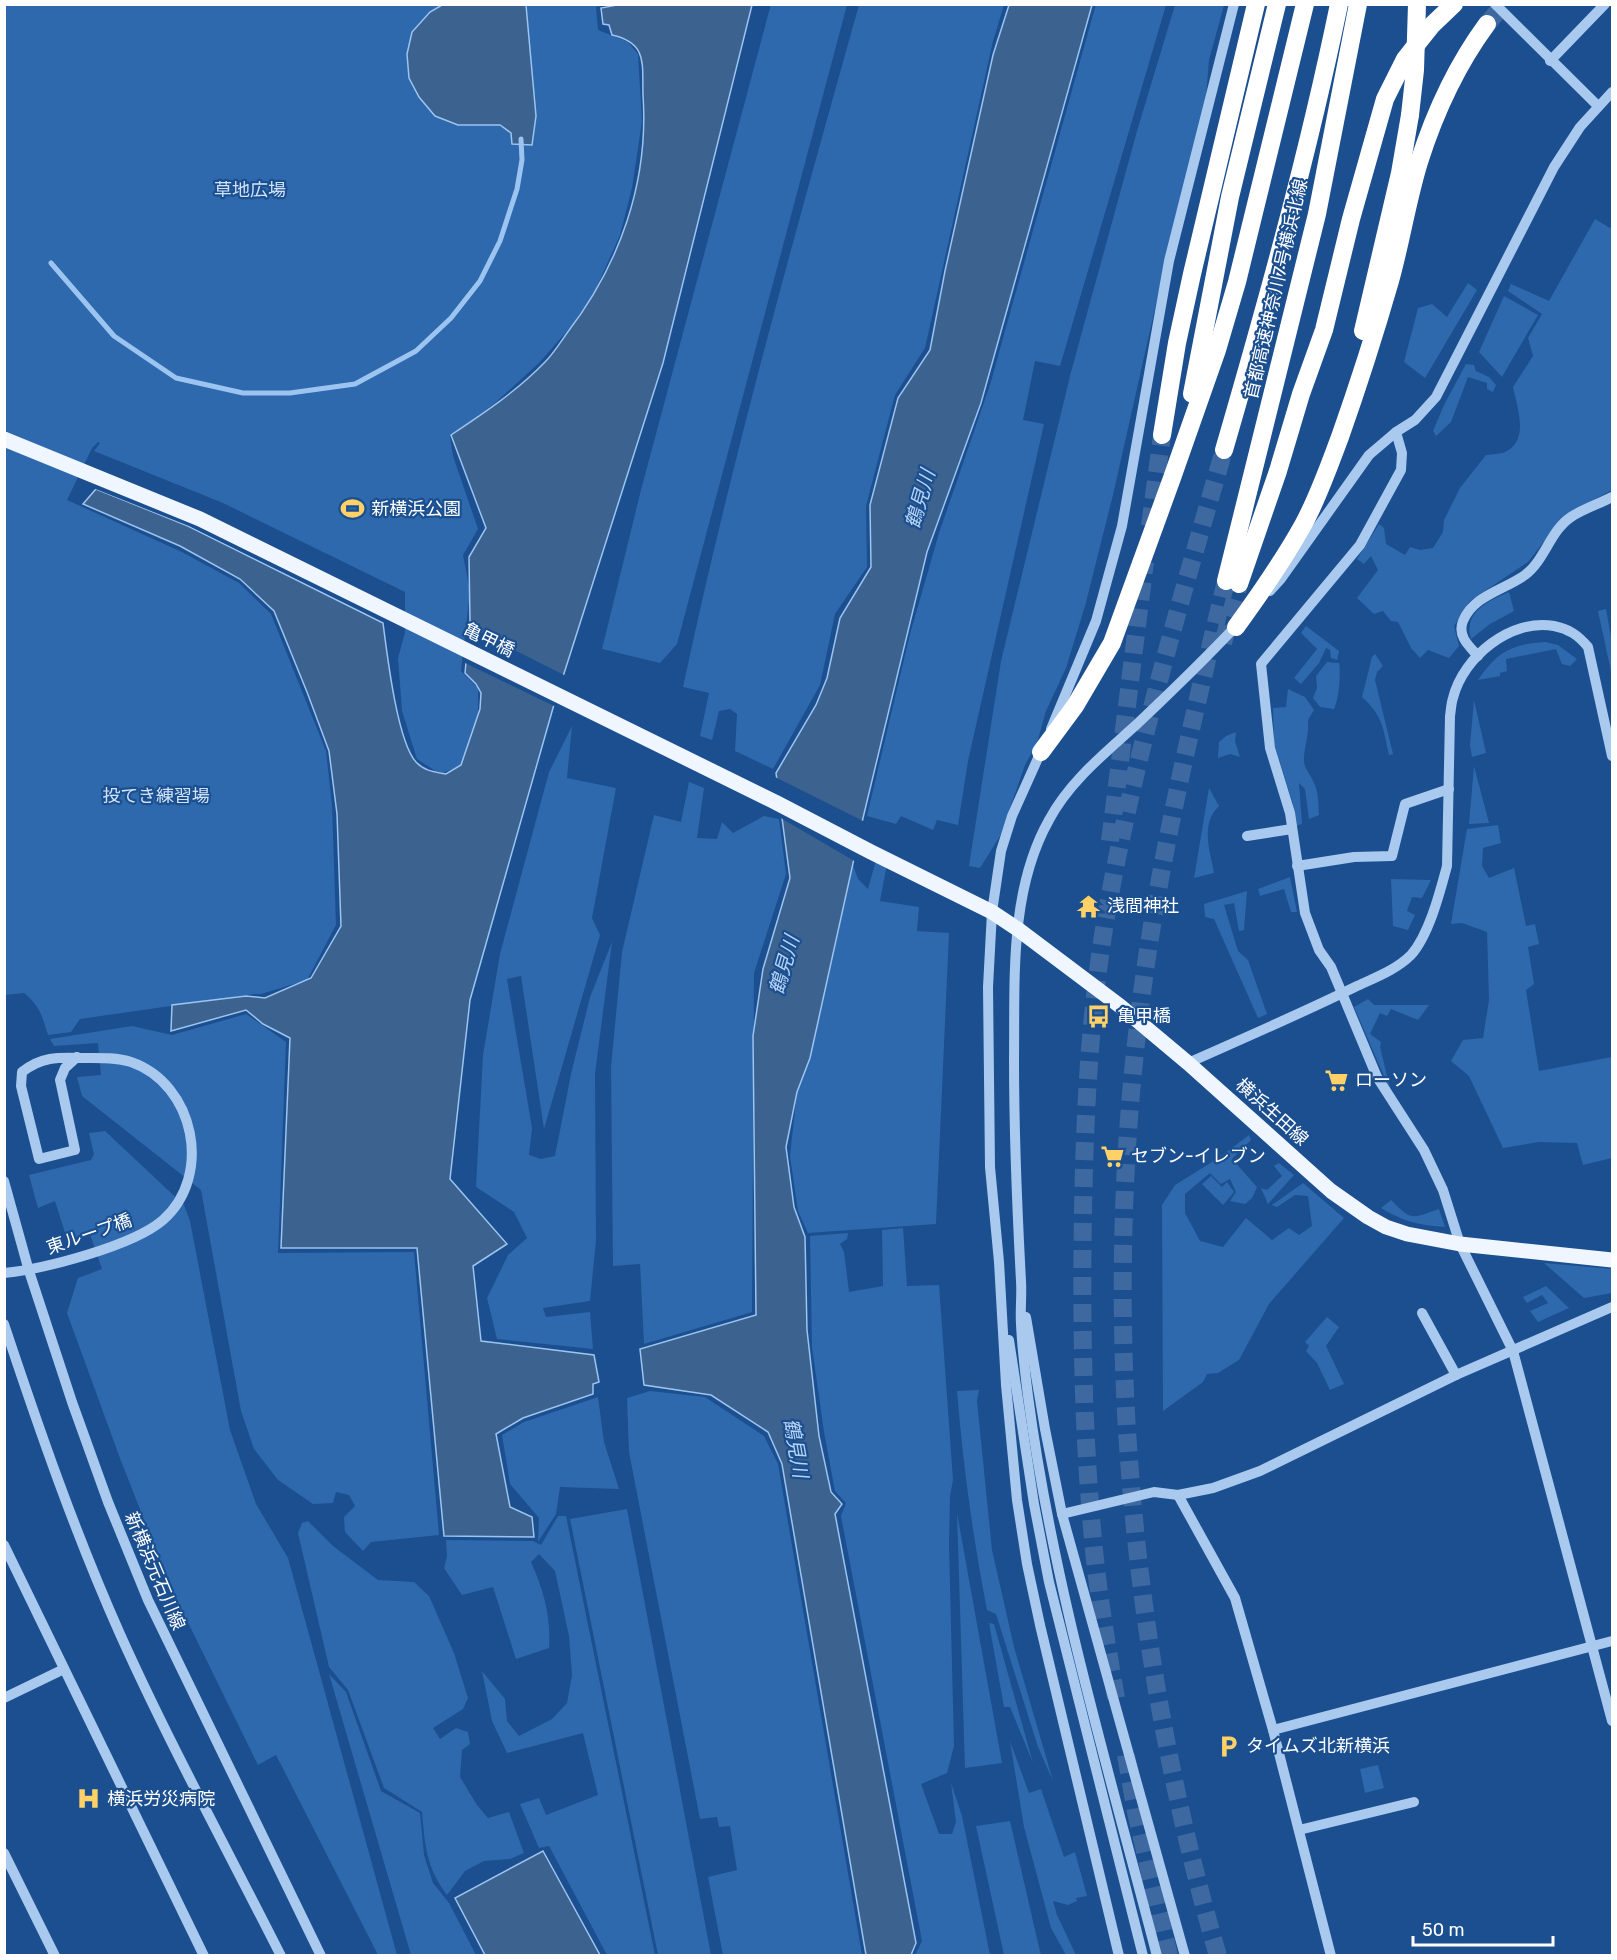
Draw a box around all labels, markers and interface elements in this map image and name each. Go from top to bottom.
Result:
street label: 首都高速神奈川7号横浜北線 [1240,177,1312,401]
park label: 草地広場 [214,179,286,201]
water label: 鶴見川 [900,465,940,531]
sports icon: 新横浜公園 [340,496,366,522]
place label: 新横浜公園 [371,498,461,520]
street label: 亀甲橋 [460,618,518,662]
park label: 投てき練習場 [102,785,210,807]
temple icon: 浅間神社 [1076,893,1102,919]
place label: 浅間神社 [1107,895,1179,917]
water label: 鶴見川 [764,931,804,997]
bus stop icon: 亀甲橋 [1086,1003,1112,1029]
place label: 亀甲橋 [1117,1005,1171,1027]
supermarket icon: ローソン [1324,1067,1350,1093]
place label: ローソン [1355,1069,1427,1091]
street label: 横浜生田線 [1231,1074,1313,1150]
supermarket icon: セブン-イレブン [1100,1143,1126,1169]
place label: セブン-イレブン [1131,1145,1266,1167]
street label: 東ループ橋 [43,1209,135,1259]
water label: 鶴見川 [779,1416,813,1482]
street label: 新横浜元石川線 [120,1509,190,1633]
parking icon: タイムズ北新横浜 [1215,1733,1241,1759]
place label: タイムズ北新横浜 [1246,1735,1390,1757]
hospital icon: 横浜労災病院 [76,1786,102,1812]
place label: 横浜労災病院 [107,1788,215,1810]
scale bar [1413,1909,1552,1947]
text: 50 m [1422,1919,1465,1941]

